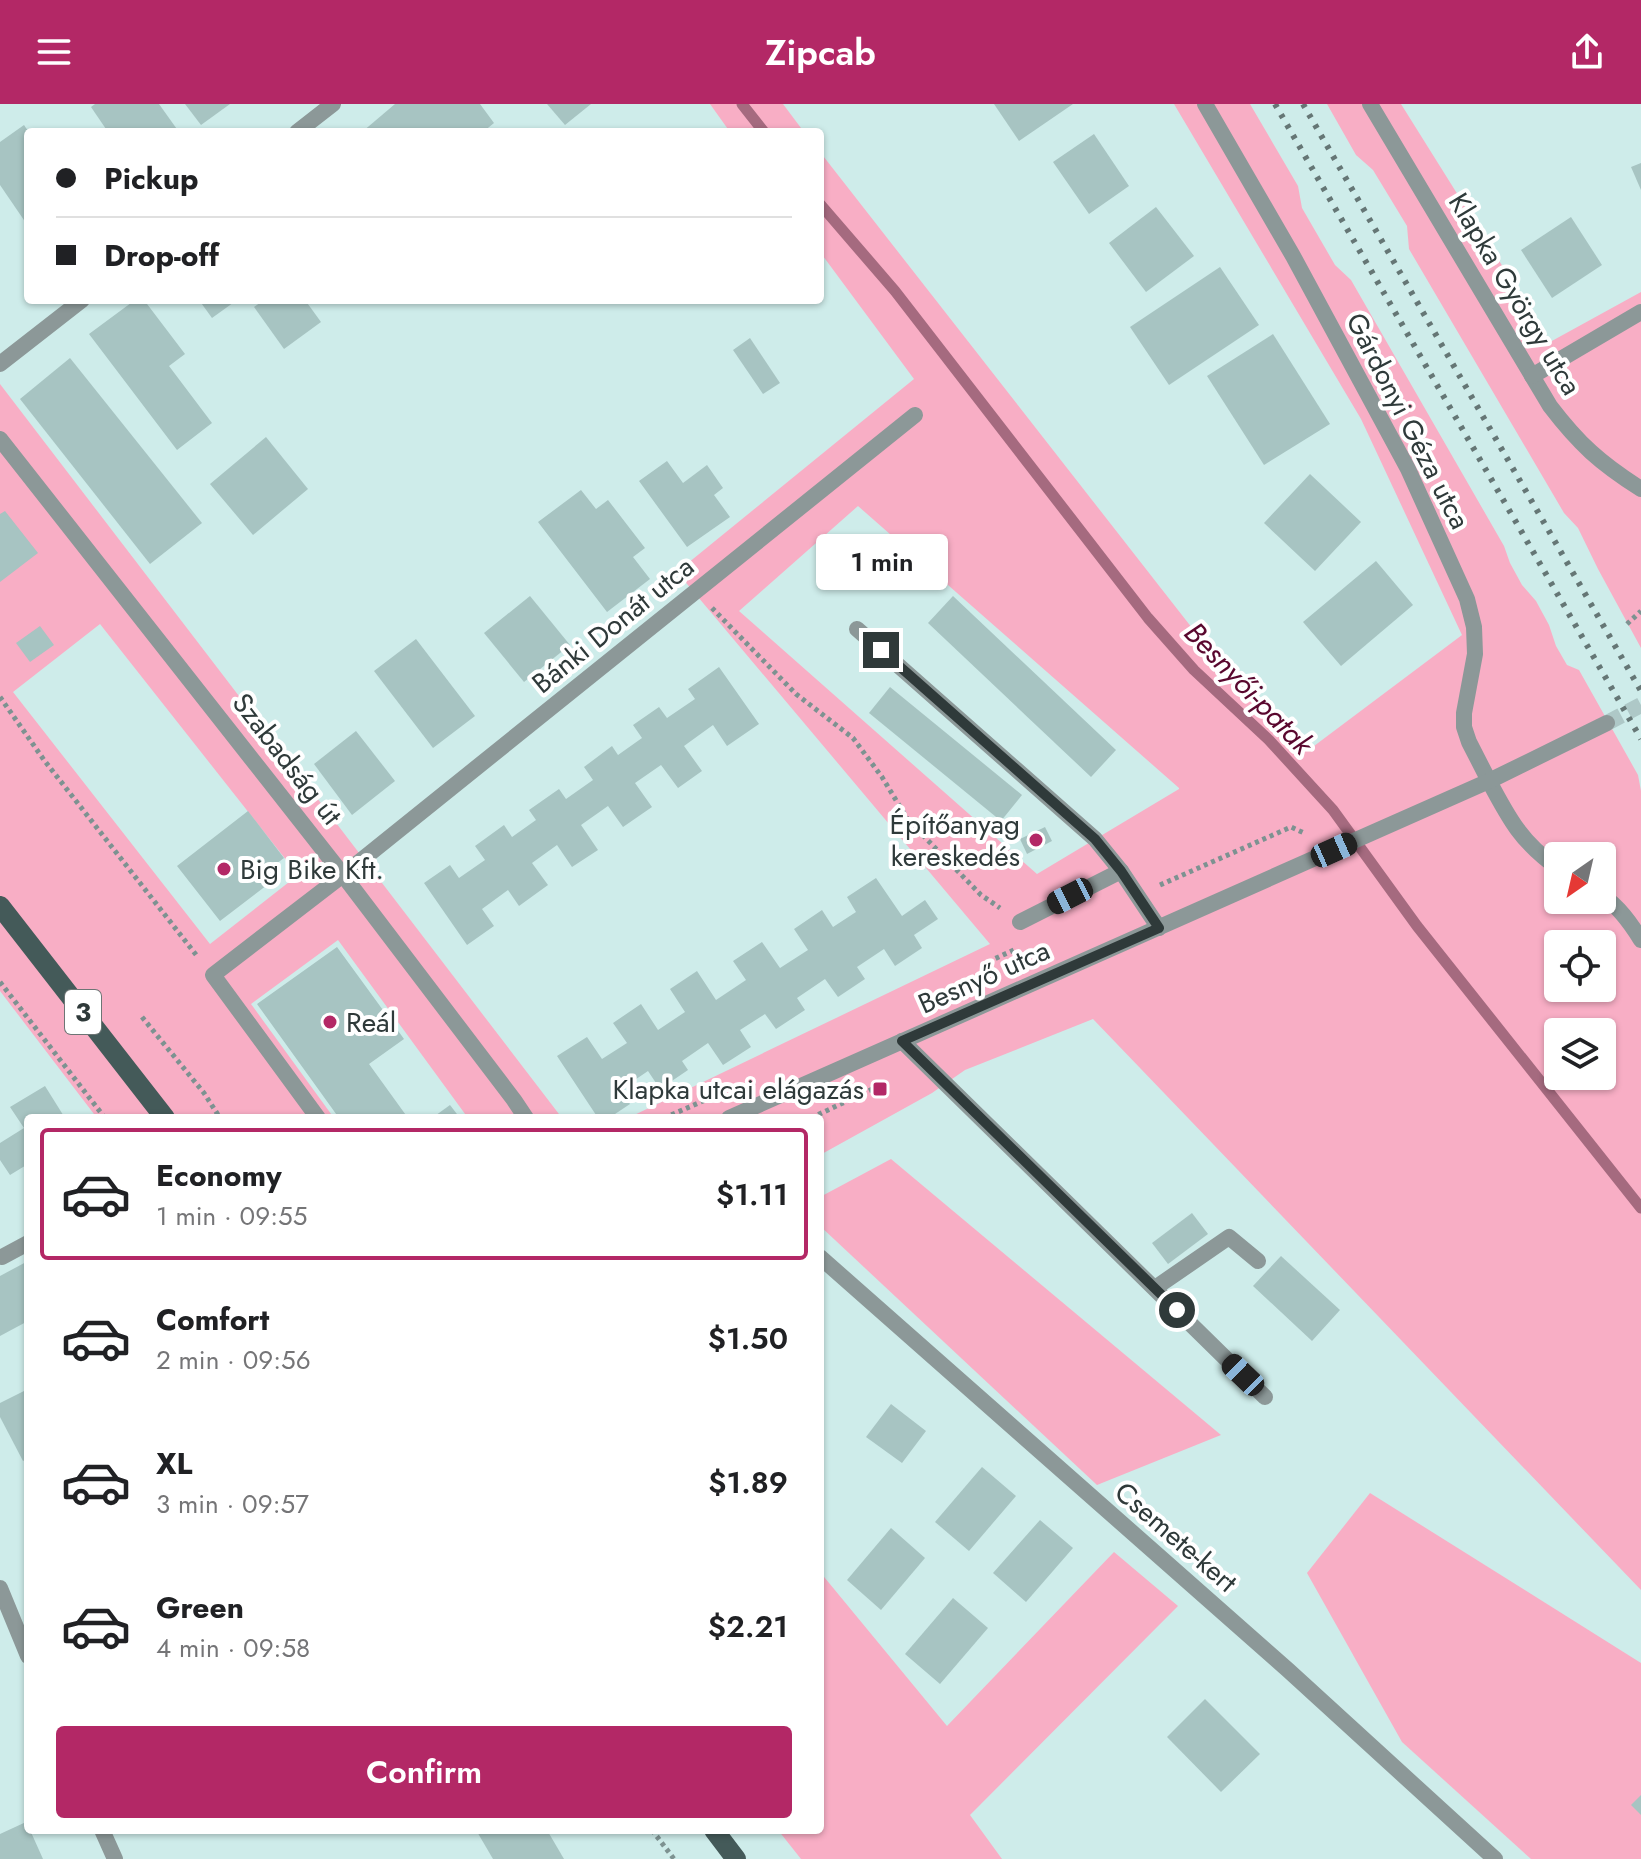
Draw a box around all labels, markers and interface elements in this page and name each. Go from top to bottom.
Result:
text: Zipcab [765,26,876,78]
icon: menu [32,30,76,74]
icon: share [1565,30,1609,74]
text: Pickup [104,157,199,200]
street label: Klapka György utca [1438,185,1592,403]
text: Drop-off [104,234,219,277]
street label: Gárdonyi Géza utca [1336,306,1480,536]
callout: 1 min [815,534,947,590]
text: 1 min [850,543,914,581]
street label: Bánki Donát utca [523,547,703,703]
water label: Besnyői-patak [1174,612,1324,765]
route end [863,632,899,668]
street label: Szabadság út [222,684,352,834]
place label: Építőanyag kereskedés [890,804,1020,877]
car [1307,829,1361,871]
marker: Építőanyag kereskedés [1027,831,1045,849]
north arrow [1544,842,1616,914]
map controls [1544,842,1616,1090]
place label: Big Bike Kft. [240,849,384,890]
marker: Big Bike Kft. [215,860,233,878]
car [1043,874,1097,918]
street label: Besnyő utca [912,930,1056,1024]
button: locate [1544,930,1616,1002]
road number: 3 [65,990,101,1034]
place label: Reál [346,1002,396,1043]
marker: Reál [321,1013,339,1031]
button: layers [1544,1018,1616,1090]
place label: Klapka utcai elágazás [613,1069,864,1110]
marker: Klapka utcai elágazás [871,1080,889,1098]
text: Economy [156,1154,282,1197]
icon: car [60,1158,132,1230]
text: $1.11 [716,1173,788,1216]
text: 1 min · 09:55 [156,1197,307,1235]
route start [1159,1292,1195,1328]
text: Comfort [156,1298,269,1341]
icon: car [60,1302,132,1374]
text: $1.50 [708,1317,788,1360]
text: 2 min · 09:56 [156,1341,311,1379]
car [1217,1350,1269,1400]
text: XL [156,1442,192,1485]
icon: car [60,1446,132,1518]
text: $1.89 [708,1461,788,1504]
street label: Csemete-kert [1106,1472,1247,1602]
text: 3 min · 09:57 [156,1485,309,1523]
text: Green [156,1586,244,1629]
icon: car [60,1590,132,1662]
text: $2.21 [708,1605,788,1648]
text: 4 min · 09:58 [156,1629,310,1667]
button: Confirm [56,1726,792,1818]

